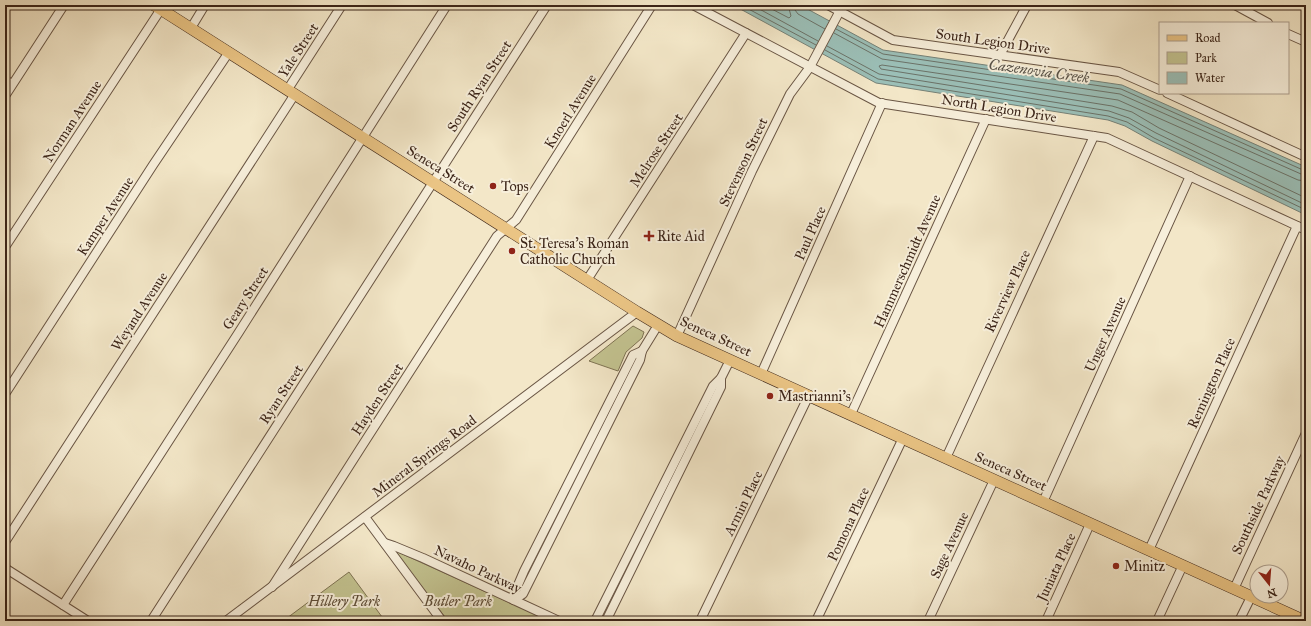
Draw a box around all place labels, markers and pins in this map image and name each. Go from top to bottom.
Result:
place label: Tops [501,178,529,195]
marker: Tops [488,181,498,191]
place label: Rite Aid [657,228,705,245]
marker: Rite Aid [644,231,654,241]
place label: St. Teresa's Roman Catholic Church [520,235,629,268]
marker: St. Teresa's Roman Catholic Church [507,246,517,256]
place label: Mastrianni's [778,388,851,405]
marker: Mastrianni's [765,391,775,401]
place label: Minitz [1124,558,1166,575]
marker: Minitz [1111,561,1121,571]

